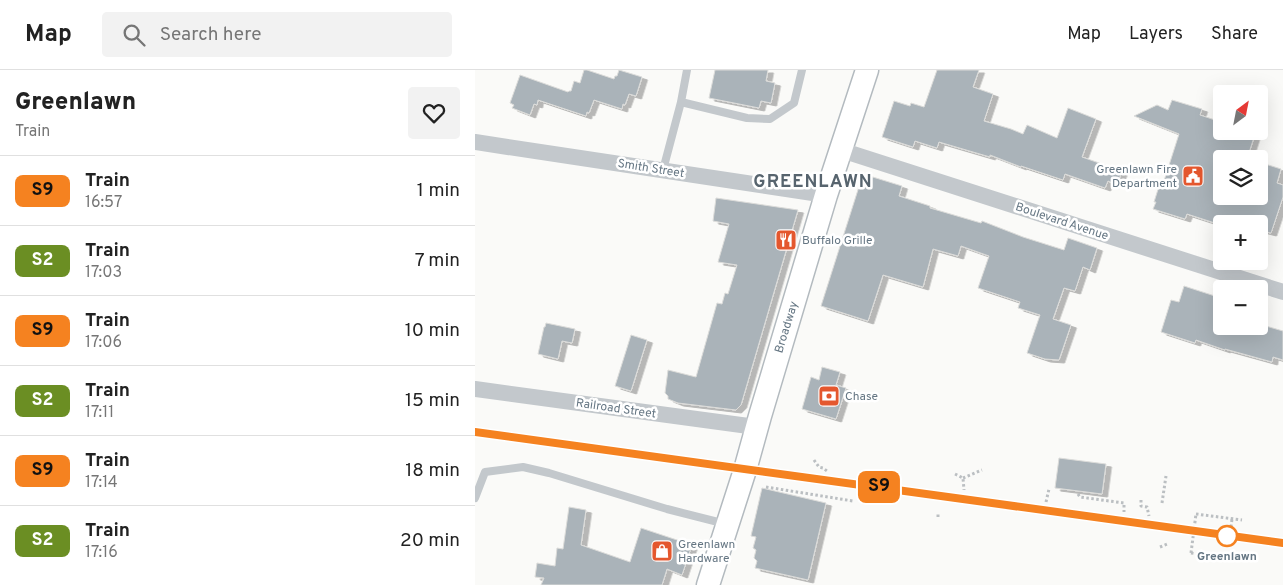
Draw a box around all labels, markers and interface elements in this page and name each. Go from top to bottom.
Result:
search box [102,12,452,57]
text: Map [25,20,72,50]
icon: search [120,21,148,49]
text: Search here [160,23,261,47]
text: Map [1067,23,1101,46]
text: Layers [1129,23,1183,46]
text: Share [1211,23,1258,46]
north arrow [1213,85,1267,140]
map controls [1213,85,1268,335]
button: heart [408,87,460,139]
text: Greenlawn [15,88,136,118]
text: Train [15,122,50,142]
button: layers [1213,150,1268,205]
street label: Smith Street [616,156,685,182]
place label: Greenlawn Fire Department [1096,162,1177,192]
public building icon: Greenlawn Fire Department [1181,164,1205,188]
text: Train [85,169,130,193]
district label: GREENLAWN [753,171,873,194]
text: S9 [31,179,54,202]
text: 1 min [417,179,460,203]
text: 16:57 [85,193,122,213]
street label: Boulevard Avenue [1013,199,1110,245]
button: + [1213,215,1268,270]
restaurant icon: Buffalo Grille [774,228,798,252]
place label: Buffalo Grille [802,233,872,249]
text: Train [85,239,130,263]
text: S2 [31,249,54,272]
text: 7 min [415,249,460,273]
text: 17:03 [85,263,122,283]
button: − [1213,280,1268,335]
street label: Broadway [771,299,802,355]
text: Train [85,309,130,333]
text: S9 [31,319,54,342]
text: 10 min [405,319,460,343]
text: 17:06 [85,333,122,353]
text: Train [85,379,130,403]
bank icon: Chase [817,384,841,408]
text: S2 [31,389,54,412]
text: 15 min [405,389,460,413]
place label: Chase [845,389,878,405]
street label: Railroad Street [575,395,657,423]
text: 17:11 [85,403,114,423]
text: Train [85,449,130,473]
text: S9 [31,459,54,482]
text: 18 min [405,459,460,483]
line badge: S9 [857,471,901,503]
text: 17:14 [85,473,118,493]
text: S9 [868,475,890,498]
text: Train [85,519,130,543]
marker: Greenlawn [1216,525,1238,547]
text: S2 [31,529,54,552]
text: 20 min [400,529,460,553]
place label: Greenlawn Hardware [678,537,735,567]
shop icon: Greenlawn Hardware [650,539,674,563]
text: 17:16 [85,543,118,563]
place label: Greenlawn [1197,549,1257,565]

